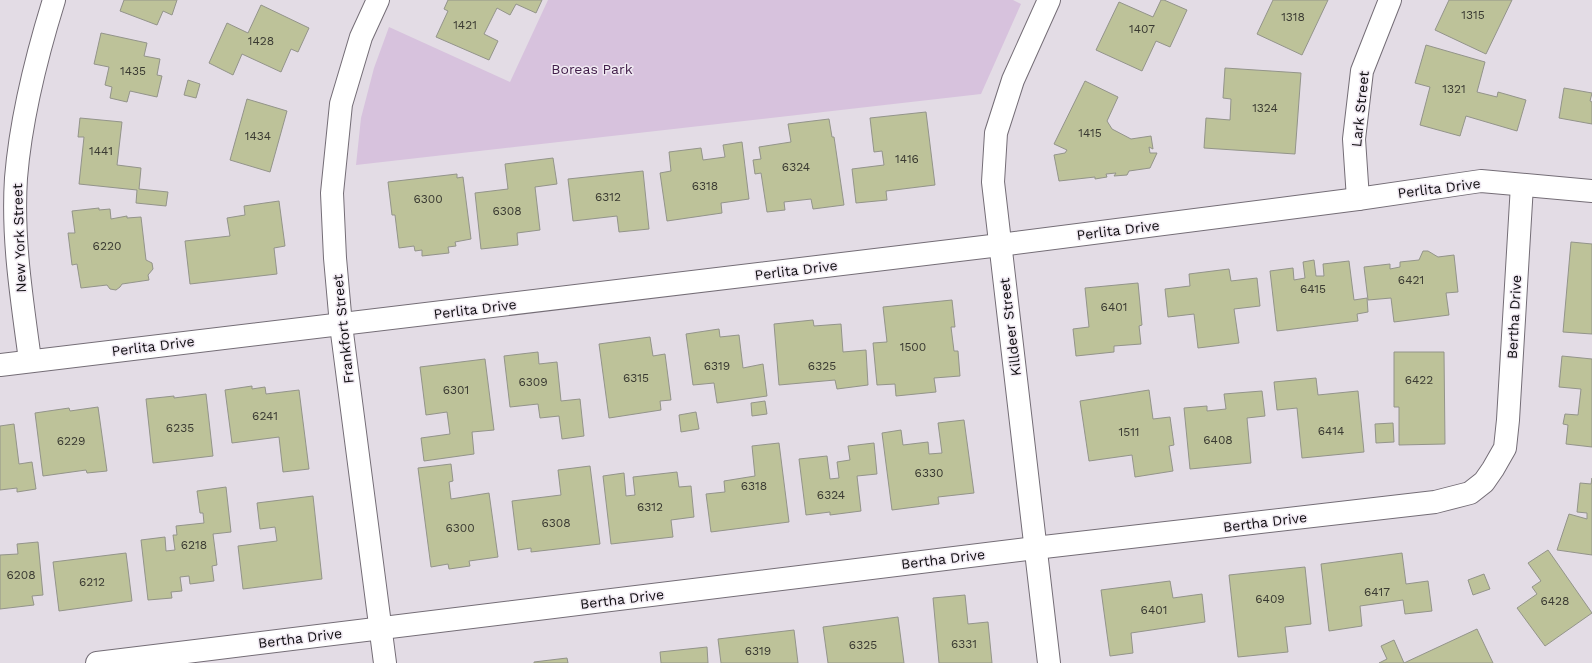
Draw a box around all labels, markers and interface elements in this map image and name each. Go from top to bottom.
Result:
house number: 1315 [1461,8,1485,22]
house number: 1318 [1281,10,1305,24]
house number: 1421 [453,18,477,32]
house number: 1407 [1129,22,1155,36]
house number: 1428 [248,34,274,48]
park label: Boreas Park [551,61,633,77]
house number: 1435 [120,64,146,78]
street label: Lark Street [1348,70,1372,148]
house number: 1321 [1442,82,1466,96]
house number: 1324 [1252,101,1278,115]
house number: 1415 [1078,126,1102,140]
house number: 1434 [245,129,271,143]
house number: 1441 [89,144,113,158]
house number: 1416 [895,152,919,166]
house number: 6324 [782,160,810,174]
street label: Perlita Drive [1397,175,1481,201]
house number: 6318 [692,179,718,193]
street label: New York Street [9,183,29,293]
house number: 6312 [595,190,621,204]
house number: 6300 [413,192,443,206]
house number: 6308 [492,204,522,218]
street label: Perlita Drive [1076,217,1160,243]
house number: 6220 [93,239,121,253]
street label: Perlita Drive [754,257,838,283]
street label: Frankfort Street [329,273,357,384]
house number: 6421 [1398,273,1424,287]
street label: Bertha Drive [1504,275,1524,359]
street label: Killdeer Street [996,277,1024,377]
house number: 6415 [1300,282,1326,296]
street label: Perlita Drive [433,296,517,322]
house number: 6401 [1101,300,1127,314]
street label: Perlita Drive [111,333,195,359]
house number: 1500 [900,340,926,354]
house number: 6319 [704,359,730,373]
house number: 6325 [808,359,836,373]
house number: 6315 [623,371,649,385]
house number: 6422 [1405,373,1433,387]
house number: 6309 [518,375,548,389]
house number: 6301 [443,383,469,397]
house number: 6241 [252,409,278,423]
house number: 6235 [166,421,194,435]
house number: 6414 [1318,424,1344,438]
house number: 1511 [1118,425,1140,439]
house number: 6408 [1203,433,1233,447]
house number: 6229 [57,434,85,448]
house number: 6330 [915,466,943,480]
house number: 6318 [741,479,767,493]
house number: 6324 [817,488,845,502]
house number: 6312 [637,500,663,514]
street label: Bertha Drive [1222,509,1308,535]
house number: 6308 [541,516,571,530]
house number: 6300 [445,521,475,535]
house number: 6218 [181,538,207,552]
street label: Bertha Drive [900,546,986,572]
house number: 6208 [6,568,36,582]
house number: 6212 [79,575,105,589]
house number: 6417 [1364,585,1390,599]
street label: Bertha Drive [579,586,665,612]
house number: 6409 [1255,592,1285,606]
house number: 6428 [1540,594,1570,608]
house number: 6401 [1141,603,1167,617]
street label: Bertha Drive [257,625,343,651]
house number: 6331 [951,637,977,651]
house number: 6325 [849,638,877,652]
house number: 6319 [745,644,771,658]

